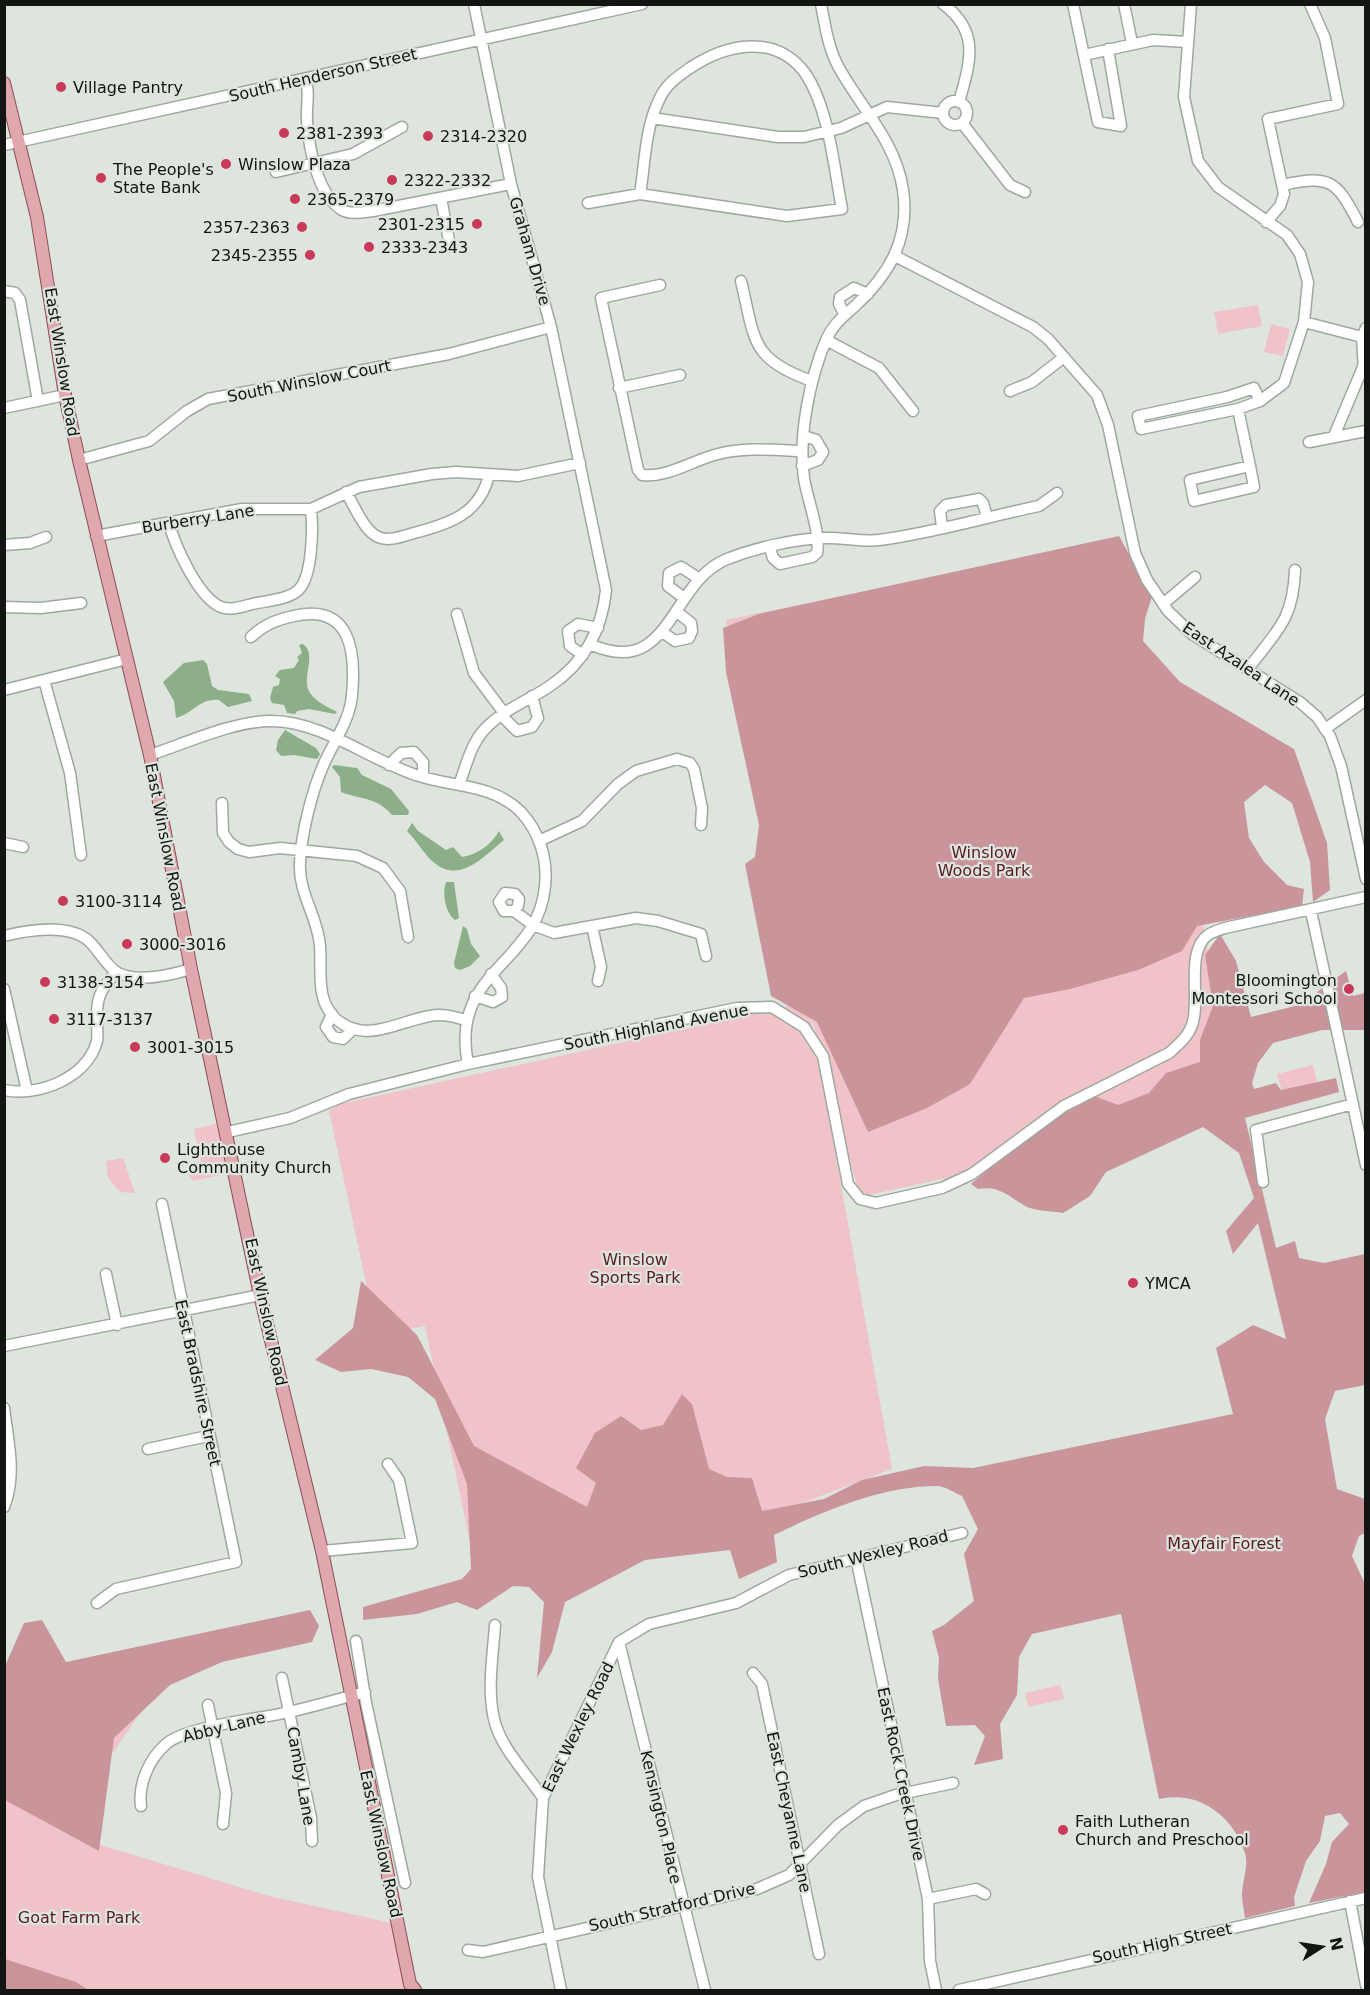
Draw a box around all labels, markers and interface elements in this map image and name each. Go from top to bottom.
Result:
street label: South Henderson Street [227,44,419,106]
place label: Village Pantry [73,78,183,97]
marker: Village Pantry [54,80,68,94]
place label: 2381-2393 [296,124,383,143]
marker: 2381-2393 [277,126,291,140]
place label: 2314-2320 [440,127,527,146]
marker: 2314-2320 [421,129,435,143]
place label: Winslow Plaza [238,155,351,174]
marker: Winslow Plaza [219,157,233,171]
place label: The People's State Bank [112,160,214,197]
marker: The People's State Bank [94,171,108,185]
place label: 2322-2332 [404,171,491,190]
marker: 2322-2332 [385,173,399,187]
place label: 2365-2379 [307,190,394,209]
marker: 2365-2379 [288,192,302,206]
street label: Graham Drive [505,195,555,307]
place label: 2301-2315 [378,215,465,234]
marker: 2301-2315 [470,217,484,231]
place label: 2357-2363 [203,218,290,237]
marker: 2357-2363 [295,220,309,234]
place label: 2333-2343 [381,238,468,257]
marker: 2333-2343 [362,240,376,254]
place label: 2345-2355 [211,246,298,265]
marker: 2345-2355 [303,248,317,262]
street label: East Winslow Road [41,286,83,438]
street label: South Winslow Court [226,356,392,406]
street label: Burberry Lane [140,501,256,537]
street label: East Azalea Lane [1179,618,1303,710]
street label: East Winslow Road [141,761,189,913]
park label: Winslow Woods Park [938,843,1031,880]
place label: 3100-3114 [75,892,162,911]
marker: 3100-3114 [56,894,70,908]
place label: 3000-3016 [139,935,226,954]
marker: 3000-3016 [120,937,134,951]
place label: Bloomington Montessori School [1191,971,1337,1008]
place label: 3138-3154 [57,973,144,992]
marker: 3138-3154 [38,975,52,989]
marker: Bloomington Montessori School [1342,982,1356,996]
street label: South Highland Avenue [562,1000,750,1054]
place label: 3117-3137 [66,1010,153,1029]
marker: 3117-3137 [47,1012,61,1026]
place label: 3001-3015 [147,1038,234,1057]
marker: 3001-3015 [128,1040,142,1054]
place label: Lighthouse Community Church [177,1140,331,1177]
marker: Lighthouse Community Church [158,1151,172,1165]
street label: East Winslow Road [241,1236,291,1388]
park label: Winslow Sports Park [590,1250,681,1287]
place label: YMCA [1144,1274,1191,1293]
marker: YMCA [1126,1276,1140,1290]
street label: East Bradshire Street [171,1298,225,1468]
street label: South Wexley Road [796,1526,950,1582]
park label: Mayfair Forest [1167,1534,1281,1553]
street label: East Wexley Road [538,1659,618,1795]
street label: East Rock Creek Drive [873,1685,929,1863]
street label: Abby Lane [181,1708,267,1746]
street label: Camby Lane [283,1725,319,1827]
street label: East Cheyanne Lane [763,1730,815,1894]
street label: Kensington Place [636,1748,686,1886]
street label: East Winslow Road [356,1768,406,1920]
place label: Faith Lutheran Church and Preschool [1075,1812,1249,1849]
marker: Faith Lutheran Church and Preschool [1056,1823,1070,1837]
street label: South Stratford Drive [587,1879,757,1935]
park label: Goat Farm Park [18,1908,141,1927]
north arrow [1292,1917,1352,1977]
street label: South High Street [1091,1919,1233,1967]
text: N [1325,1935,1347,1953]

